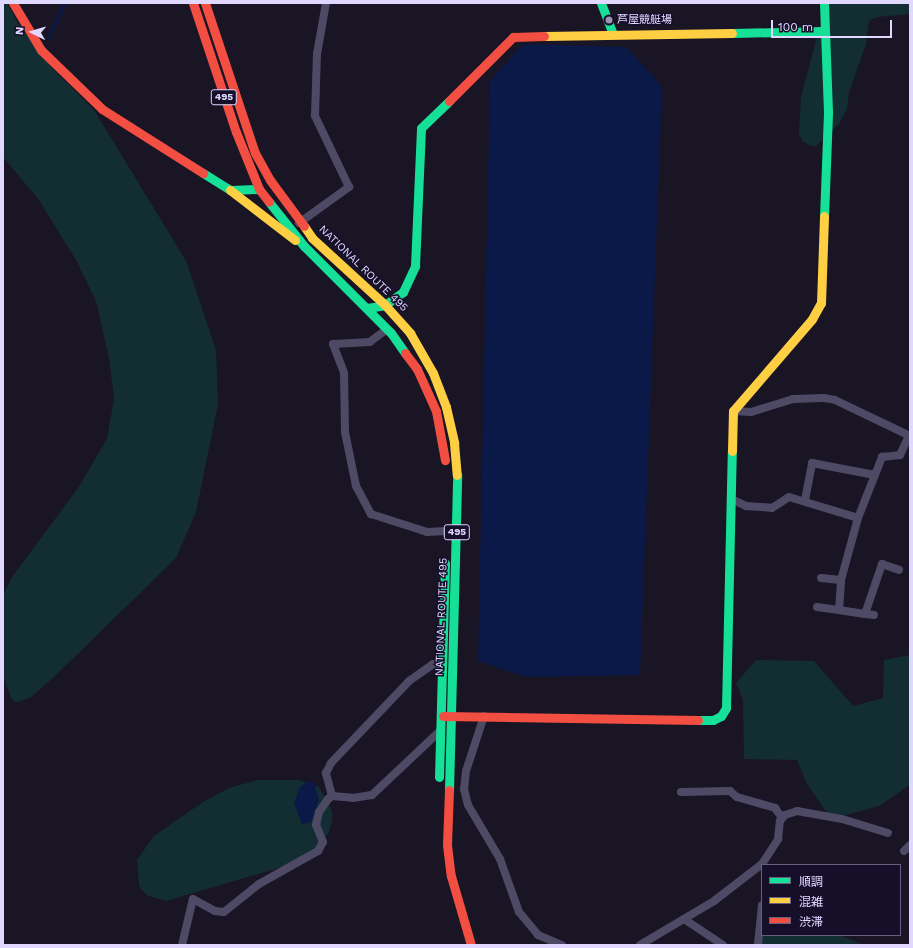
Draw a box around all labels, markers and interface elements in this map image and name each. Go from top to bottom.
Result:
north arrow [12,12,52,52]
scale bar [773,12,894,38]
place label: 芦屋競艇場 [617,13,672,27]
marker: 芦屋競艇場 [604,15,614,25]
text: 100 m [778,20,813,34]
text: N [13,26,26,36]
road number: 495 [210,89,238,105]
street label: NATIONAL ROUTE 495 [316,223,410,315]
road number: 495 [443,524,471,540]
street label: NATIONAL ROUTE 495 [433,557,451,677]
legend [761,864,901,936]
text: 順調 [799,875,823,889]
text: 混雑 [799,895,823,909]
text: 渋滞 [799,915,823,929]

